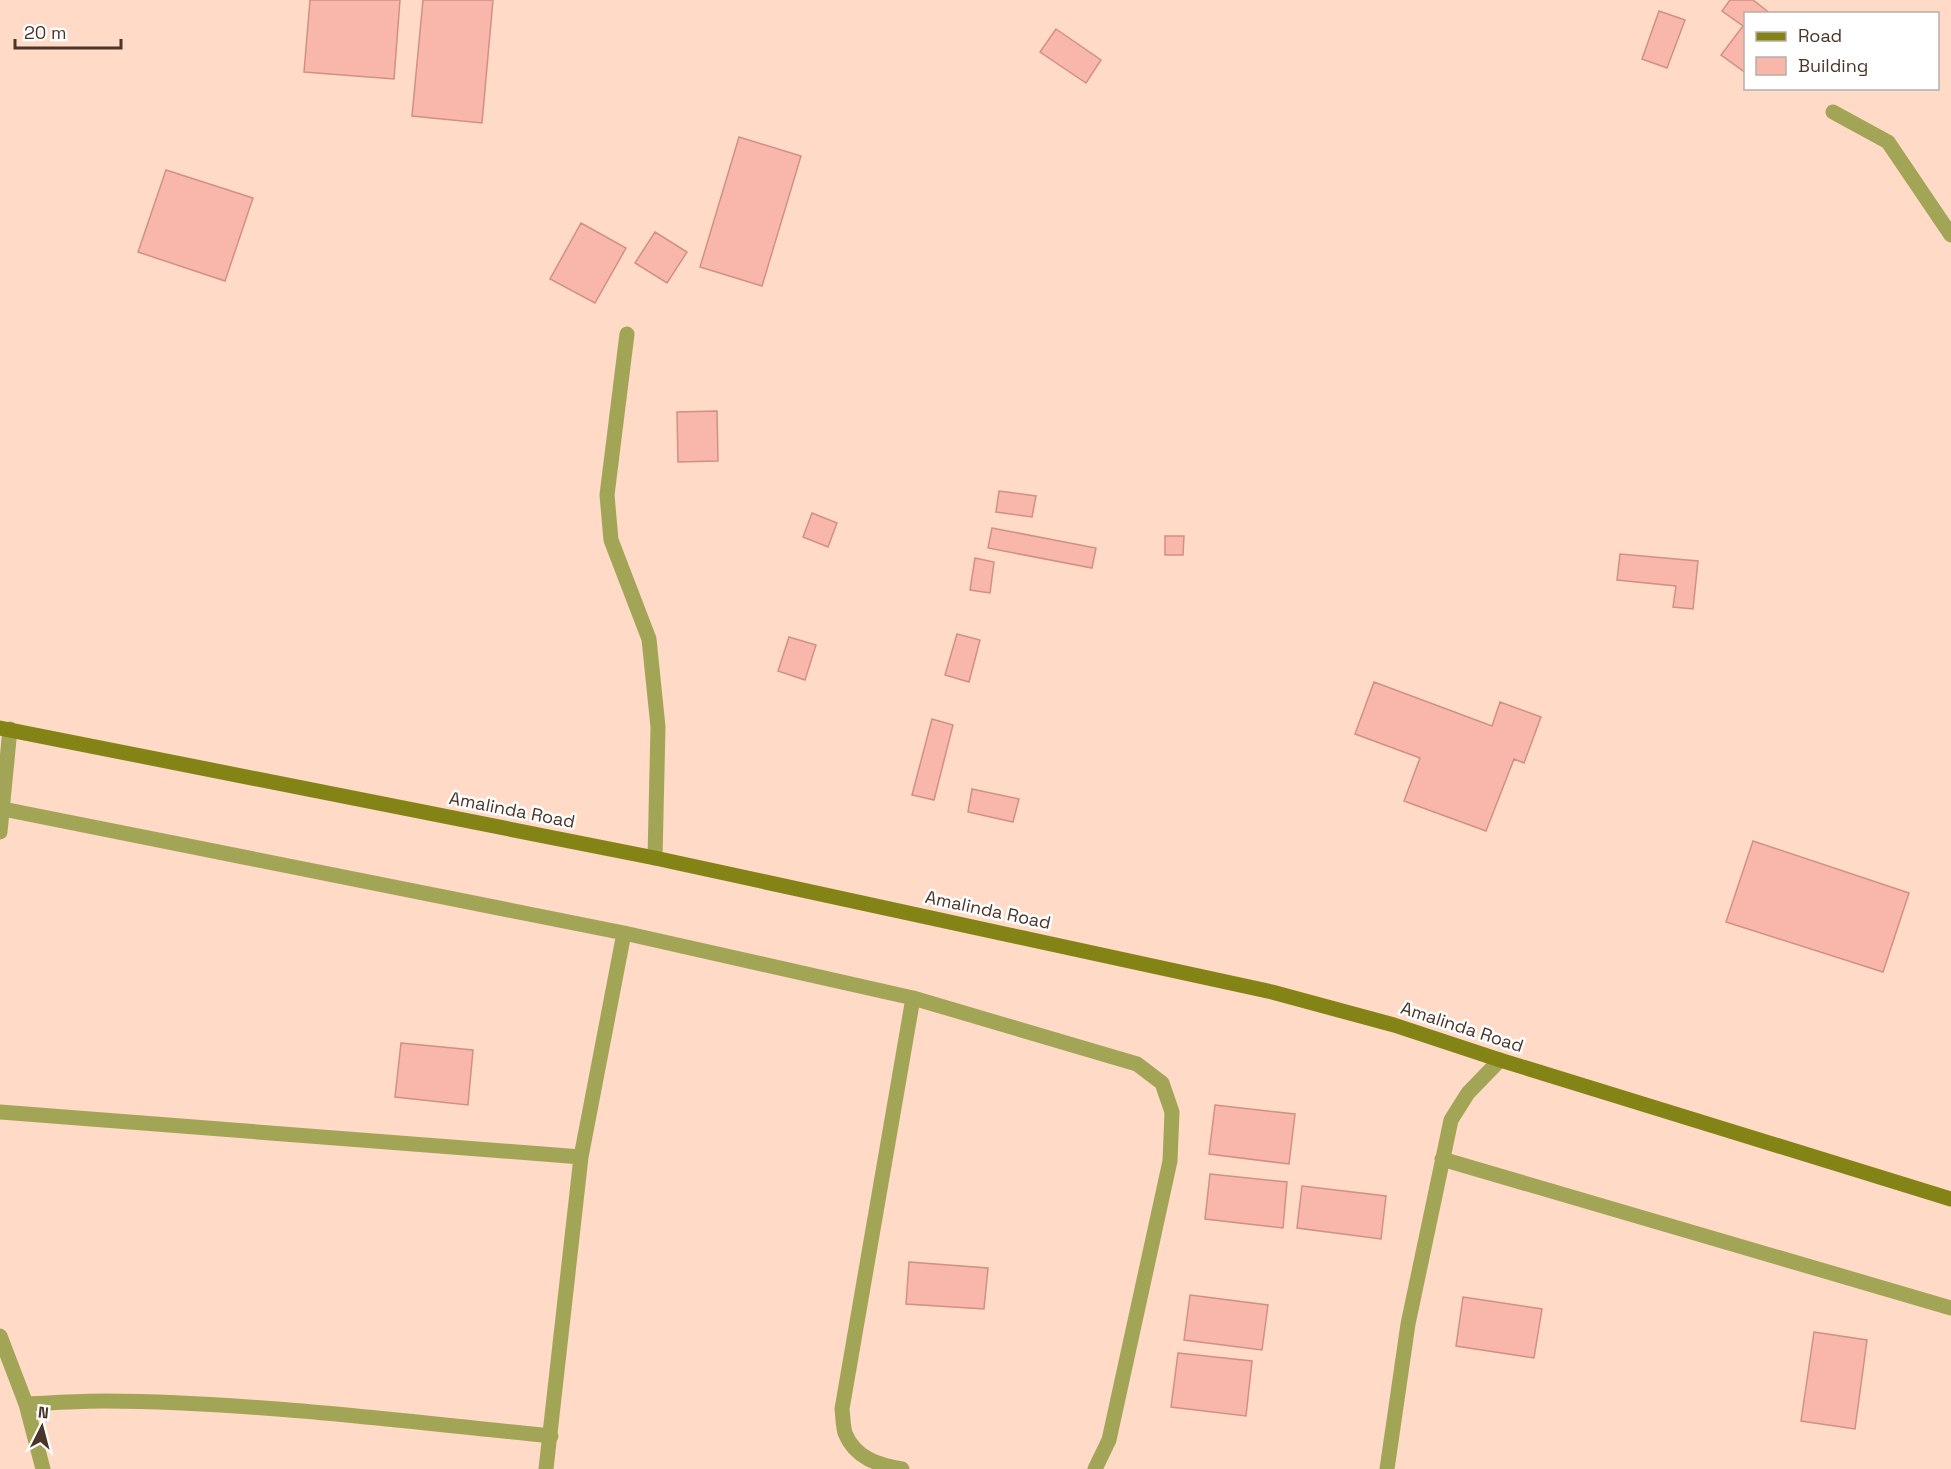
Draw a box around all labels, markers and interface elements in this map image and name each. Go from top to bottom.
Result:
scale bar [15,12,122,50]
legend [1744,12,1939,90]
text: 20 m [24,21,67,44]
text: Road [1798,24,1842,47]
text: Building [1798,54,1868,77]
street label: Amalinda Road [447,786,577,833]
street label: Amalinda Road [923,885,1053,934]
street label: Amalinda Road [1398,996,1526,1057]
north arrow [12,1397,72,1457]
text: N [37,1402,50,1424]

